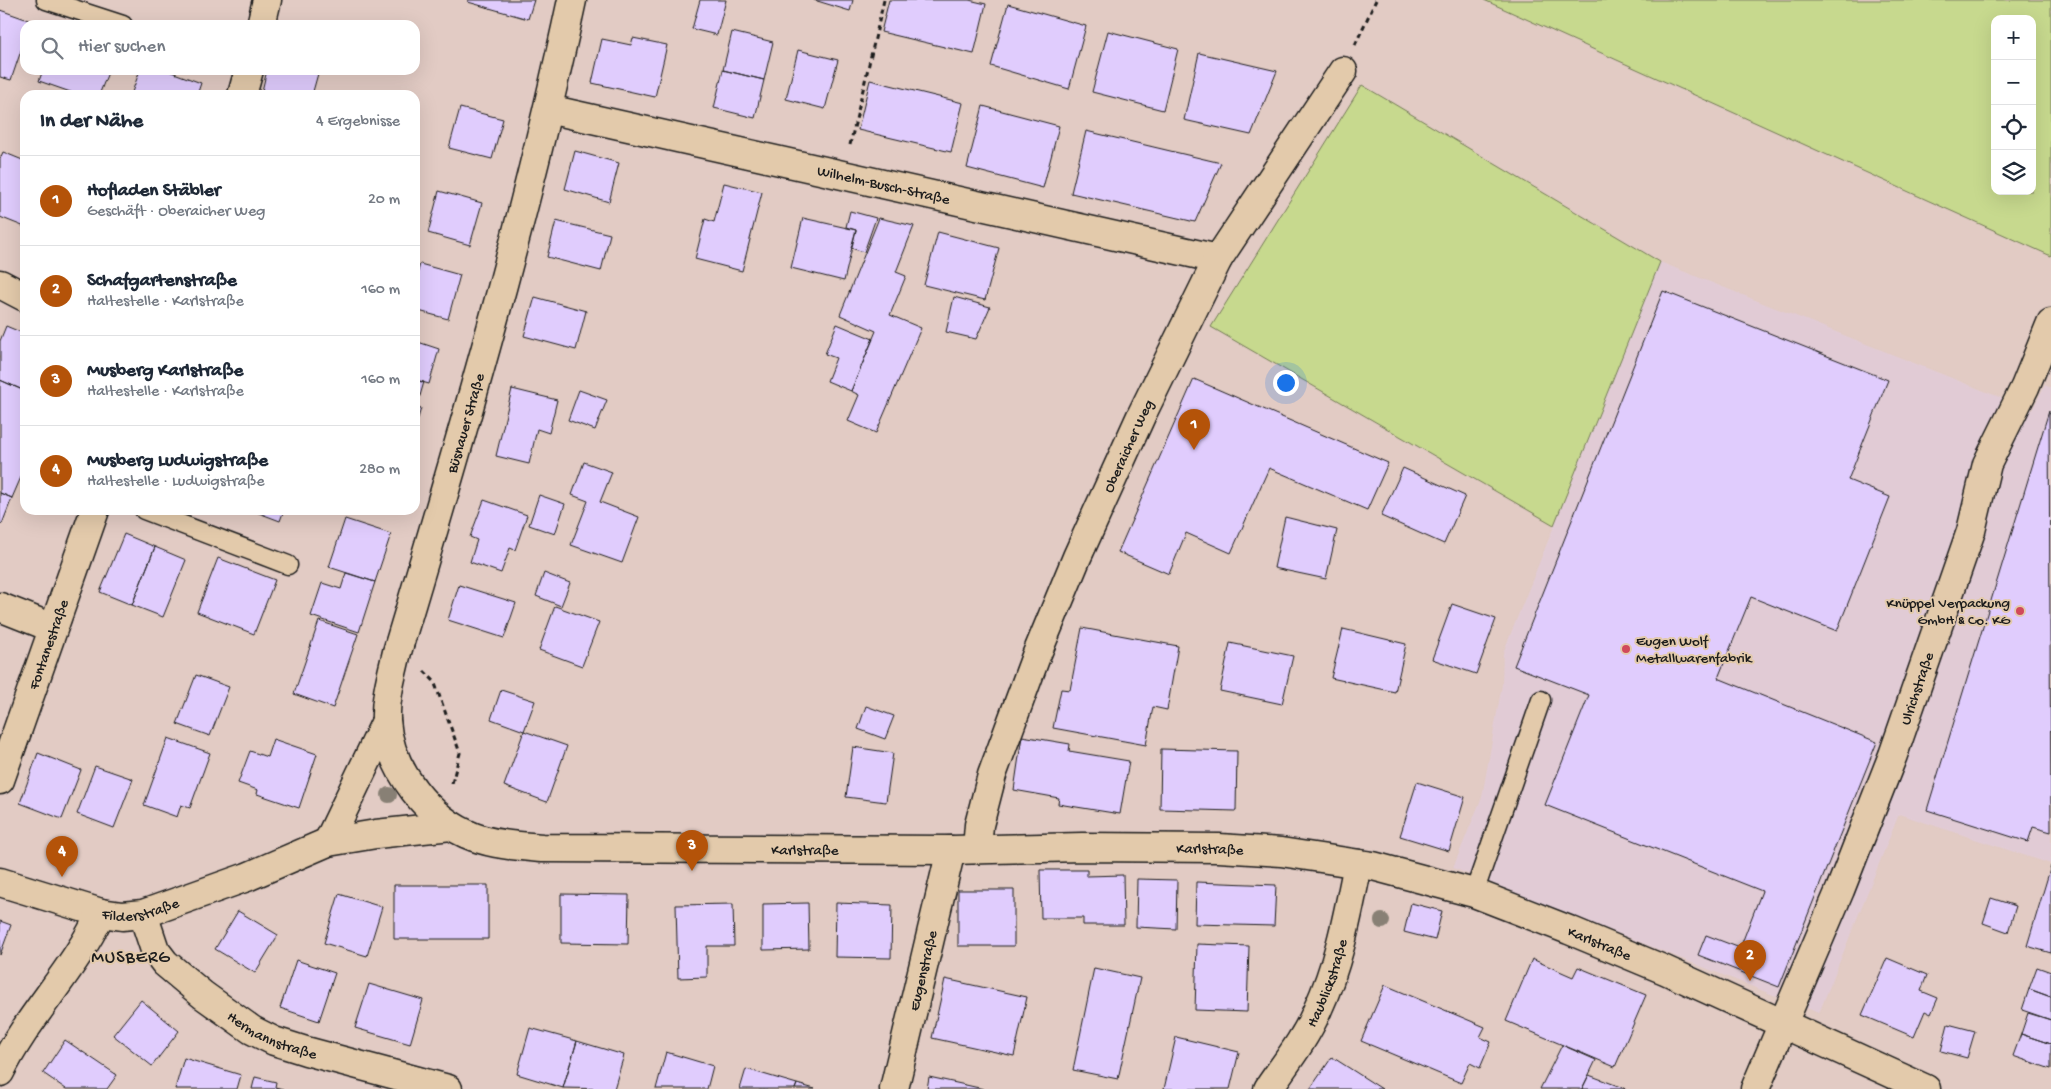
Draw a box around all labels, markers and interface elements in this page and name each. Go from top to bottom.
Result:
map controls [1991,15,2036,195]
button: + [1991,15,2036,60]
search box [20,20,420,75]
icon: search [38,34,66,62]
text: Hier suchen [78,36,165,59]
button: − [1991,60,2036,105]
button: locate [1991,105,2036,150]
text: In der Nähe [40,110,143,135]
text: 4 Ergebnisse [316,113,400,132]
button: layers [1991,150,2036,195]
street label: Wilhelm-Busch-Straße [815,163,952,210]
text: Hofladen Stäbler [87,180,221,203]
text: 1 [53,191,59,210]
text: 20 m [368,191,400,210]
text: Geschäft · Oberaicher Weg [87,203,265,222]
text: Schafgartenstraße [87,270,237,293]
text: 2 [52,281,60,300]
text: 160 m [361,281,400,300]
text: Haltestelle · Karlstraße [87,293,244,312]
text: Musberg Karlstraße [87,360,243,383]
your location [1273,370,1299,396]
text: 3 [52,371,60,390]
text: 160 m [361,371,400,390]
street label: Büsnauer Straße [444,371,490,476]
text: Haltestelle · Karlstraße [87,383,244,402]
street label: Oberaicher Weg [1100,397,1159,496]
pin: 1 [1178,409,1210,450]
text: Musberg Ludwigstraße [87,450,268,473]
text: 4 [52,461,60,480]
text: 280 m [359,461,400,480]
text: Haltestelle · Ludwigstraße [87,473,265,492]
place label: Knüppel Verpackung GmbH & Co. KG [1887,595,2011,630]
street label: Fontanestraße [25,597,74,693]
marker: Knüppel Verpackung GmbH & Co. KG [2014,605,2026,617]
place label: Eugen Wolf Metallwarenfabrik [1636,633,1753,668]
marker: Eugen Wolf Metallwarenfabrik [1620,643,1632,655]
street label: Ulrichstraße [1897,650,1939,728]
pin: 3 [676,830,708,871]
pin: 4 [46,836,78,877]
street label: Karlstraße [1176,841,1244,861]
street label: Karlstraße [771,842,839,860]
street label: Filderstraße [100,895,182,927]
street label: Karlstraße [1564,923,1634,966]
street label: Eugenstraße [906,929,943,1013]
street label: Haublickstraße [1304,937,1353,1031]
pin: 2 [1734,940,1766,981]
district label: MUSBERG [91,948,171,969]
street label: Hermannstraße [223,1008,319,1065]

